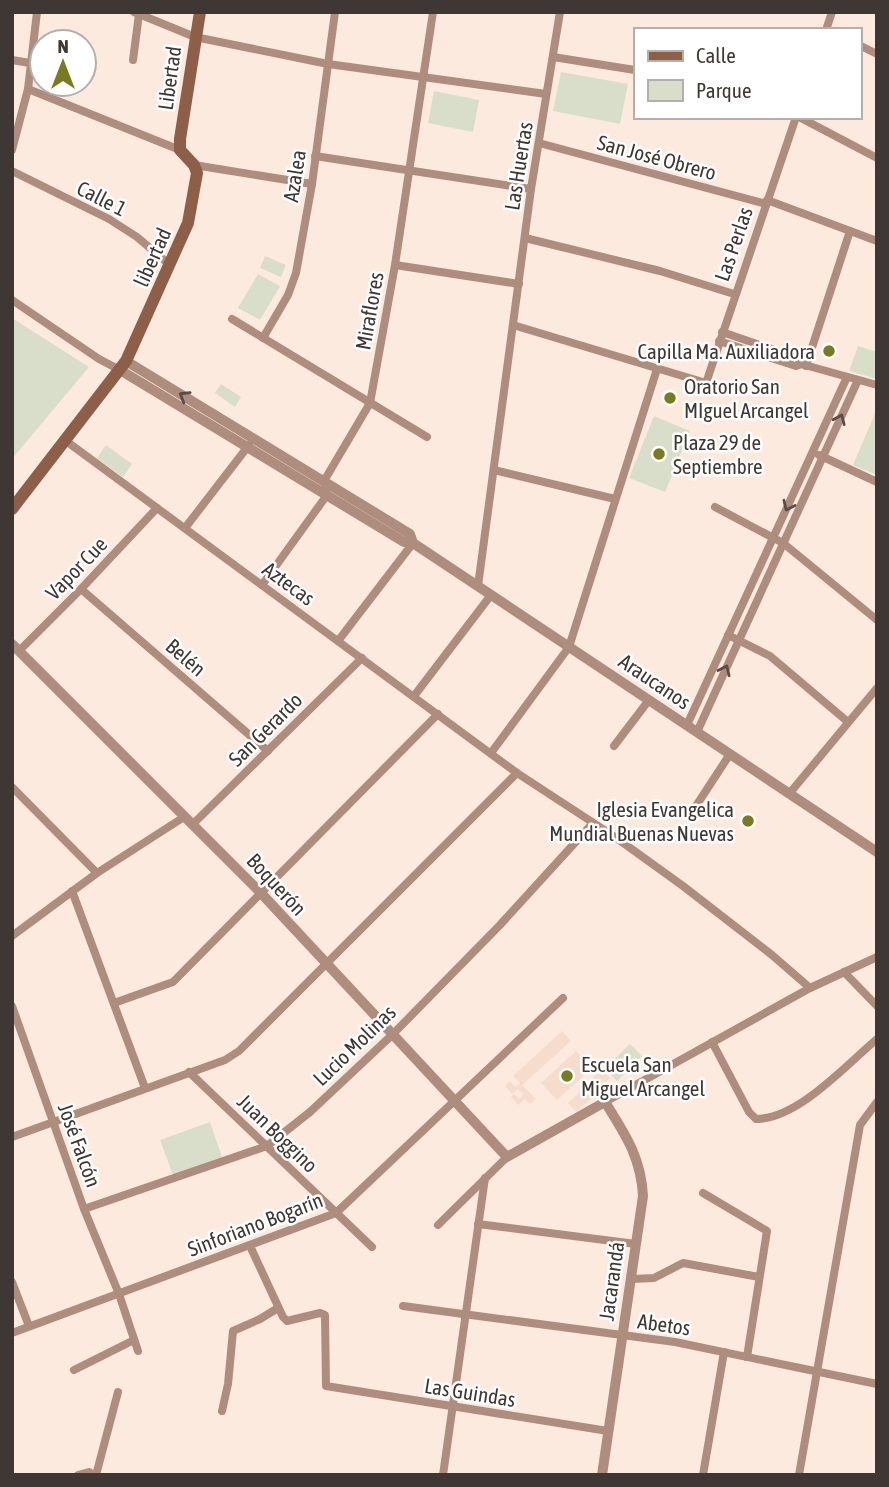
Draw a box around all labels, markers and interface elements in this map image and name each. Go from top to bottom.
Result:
north arrow [28,28,98,98]
legend [634,28,861,119]
text: N [57,35,69,57]
text: Calle [696,43,736,67]
street label: Libertad [153,45,185,111]
text: Parque [696,78,751,102]
street label: Las Huertas [499,120,537,212]
street label: San José Obrero [595,130,719,184]
street label: Azalea [278,148,310,204]
street label: Calle 1 [73,175,131,221]
street label: Las Perlas [709,204,757,284]
street label: libertad [129,224,175,290]
street label: Miraflores [350,270,388,352]
place label: Capilla Ma. Auxiliadora [638,339,815,363]
marker: Capilla Ma. Auxiliadora [821,343,837,359]
place label: Oratorio San MIguel Arcangel [684,374,809,422]
marker: Oratorio San MIguel Arcangel [662,390,678,406]
one-way arrow [179,392,192,405]
one-way arrow [832,414,846,426]
place label: Plaza 29 de Septiembre [673,430,763,478]
marker: Plaza 29 de Septiembre [651,446,667,462]
one-way arrow [782,499,796,511]
street label: Vapor Cue [40,532,112,604]
street label: Aztecas [258,556,320,610]
street label: Belén [161,633,211,681]
street label: Araucanos [615,648,695,714]
one-way arrow [717,665,731,677]
street label: San Gerardo [223,687,307,771]
place label: Iglesia Evangelica Mundial Buenas Nuevas [549,797,734,845]
marker: Iglesia Evangelica Mundial Buenas Nuevas [740,813,756,829]
street label: Boquerón [242,848,312,920]
street label: Lucio Molinas [308,1000,400,1090]
place label: Escuela San Miguel Arcangel [581,1052,705,1100]
marker: Escuela San Miguel Arcangel [559,1068,575,1084]
street label: Juan Boggino [233,1089,323,1177]
street label: José Falcón [54,1100,106,1190]
street label: Sinforiano Bogarín [184,1187,326,1261]
street label: Jacarandá [594,1240,628,1322]
street label: Abetos [636,1308,692,1340]
street label: Las Guindas [423,1373,517,1411]

